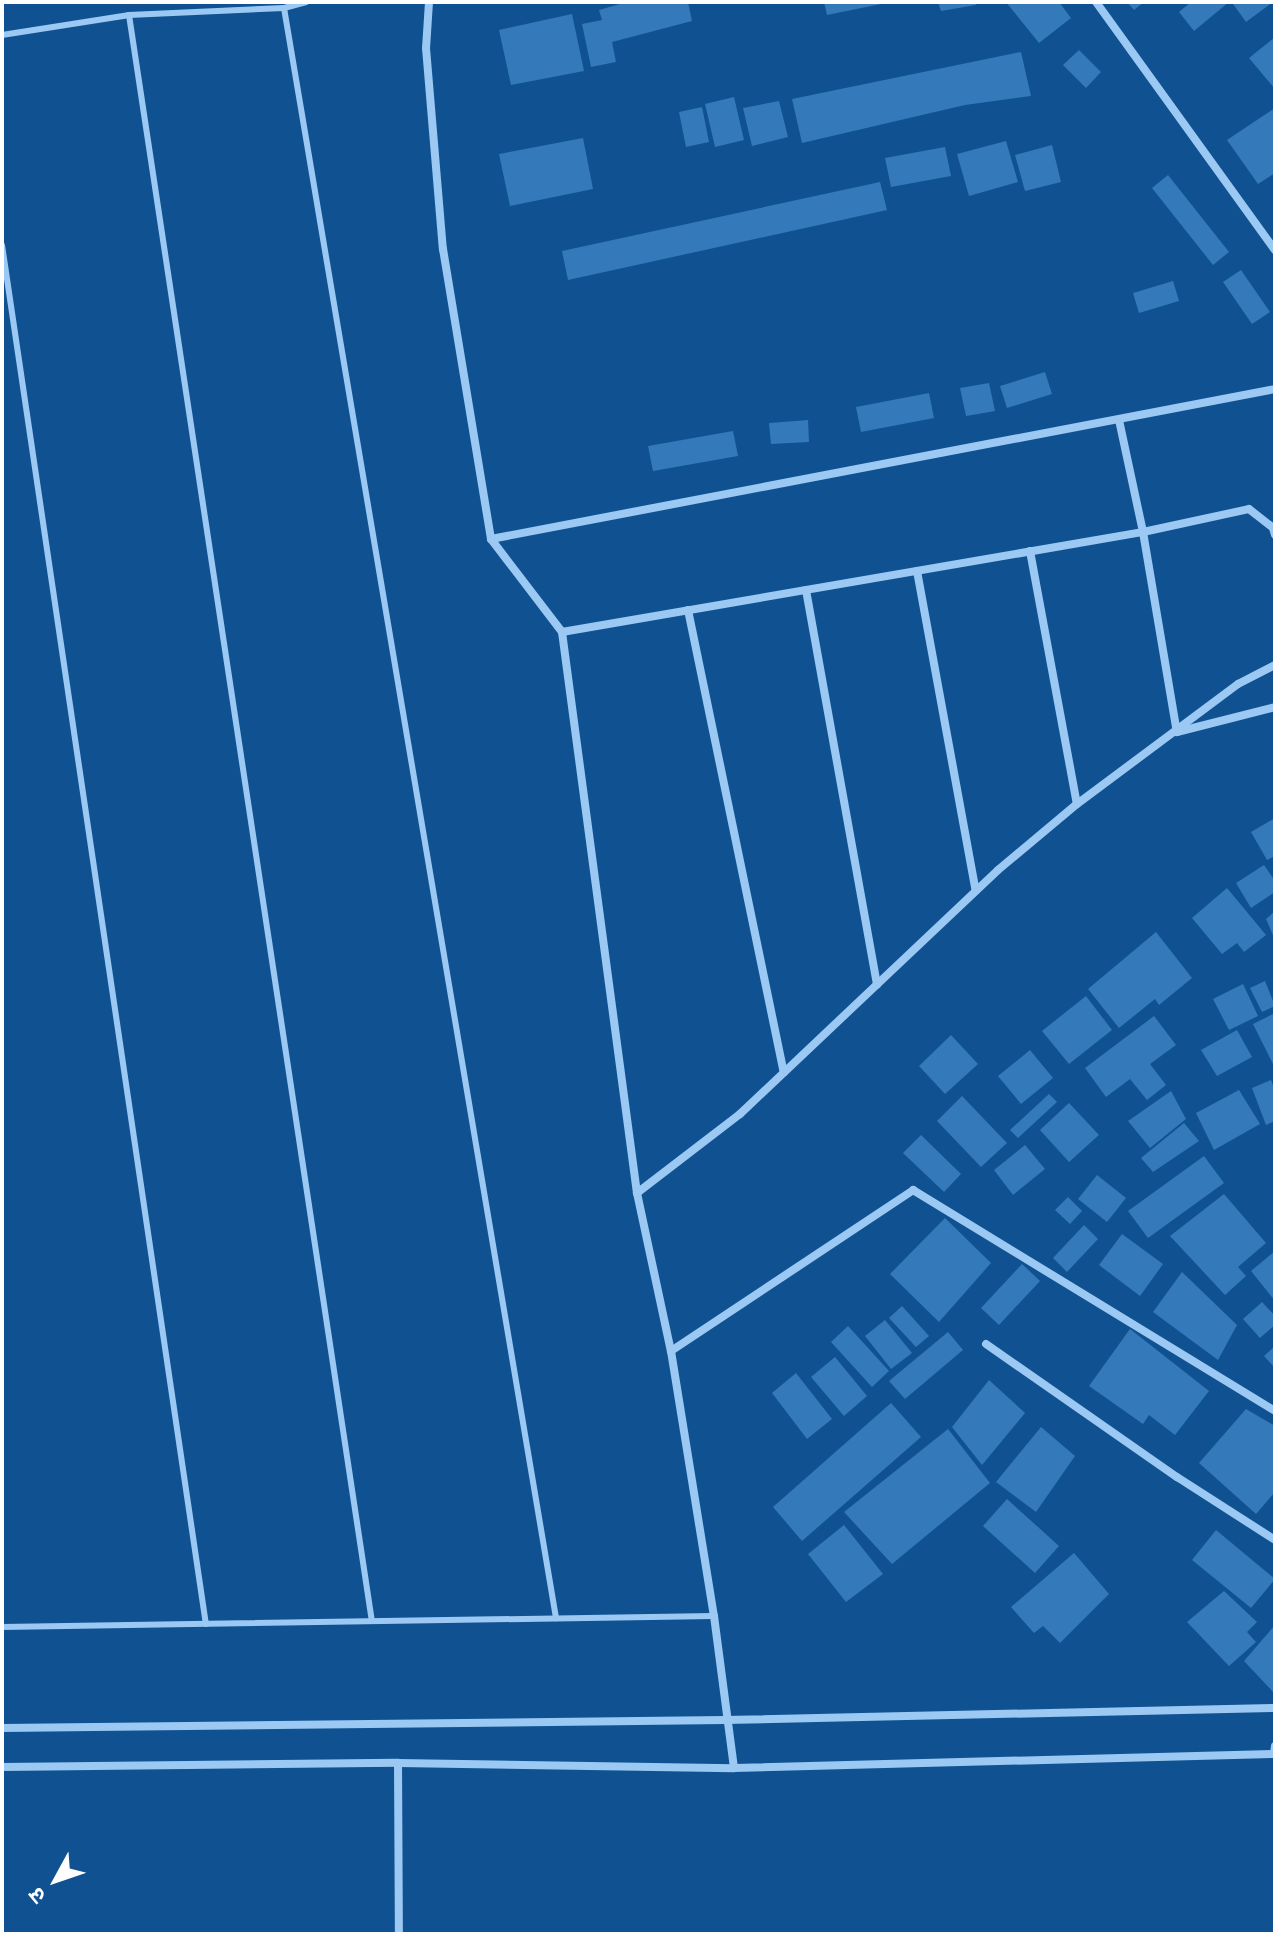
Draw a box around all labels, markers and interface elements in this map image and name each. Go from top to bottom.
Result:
north arrow [16,1840,96,1920]
text: उ [24,1883,51,1909]

